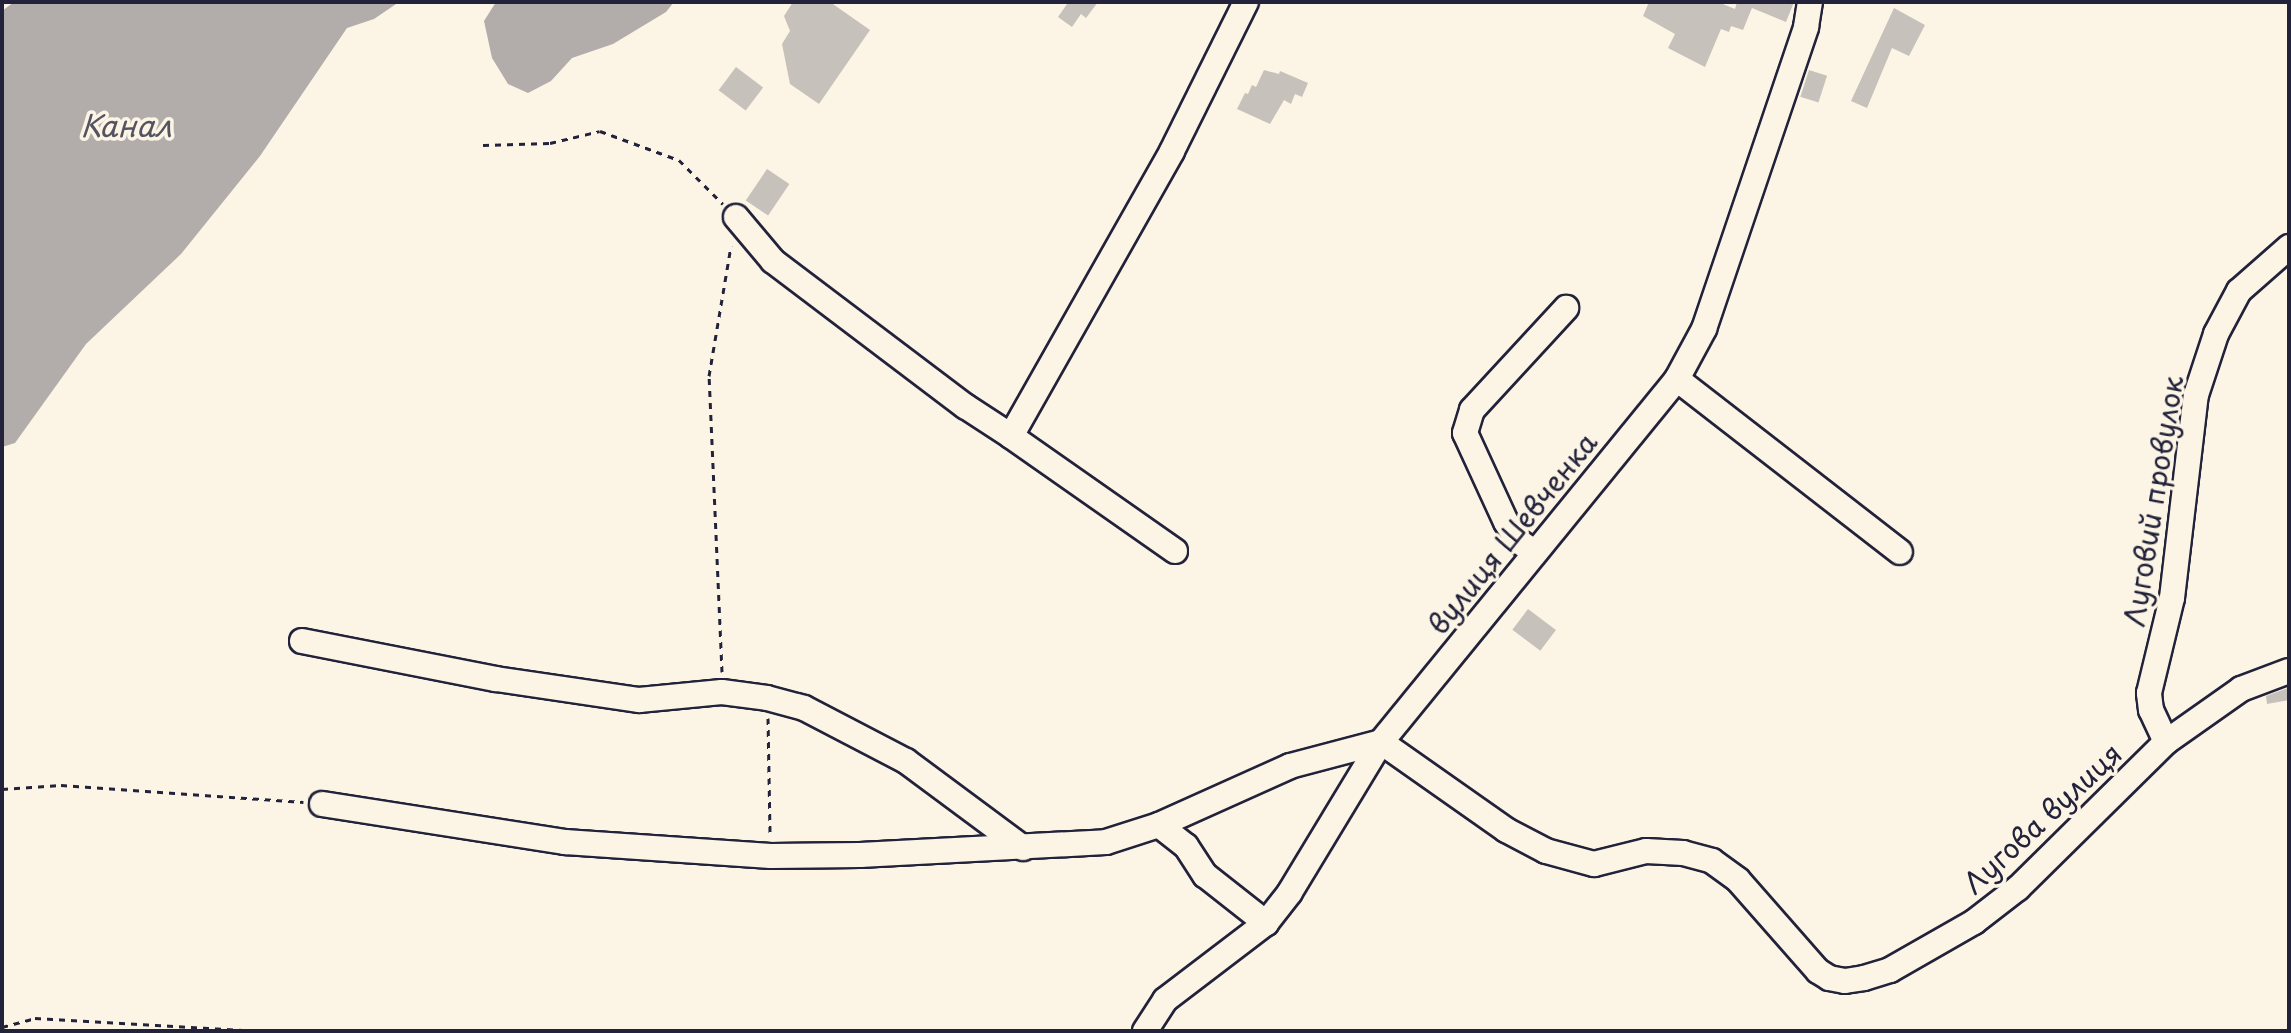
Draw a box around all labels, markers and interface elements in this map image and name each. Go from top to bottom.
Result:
water label: Канал [80,107,172,143]
street label: Луговий провулок [2117,374,2189,628]
street label: вулиця Шевченка [1420,425,1604,641]
street label: Лугова вулиця [1955,736,2129,900]

